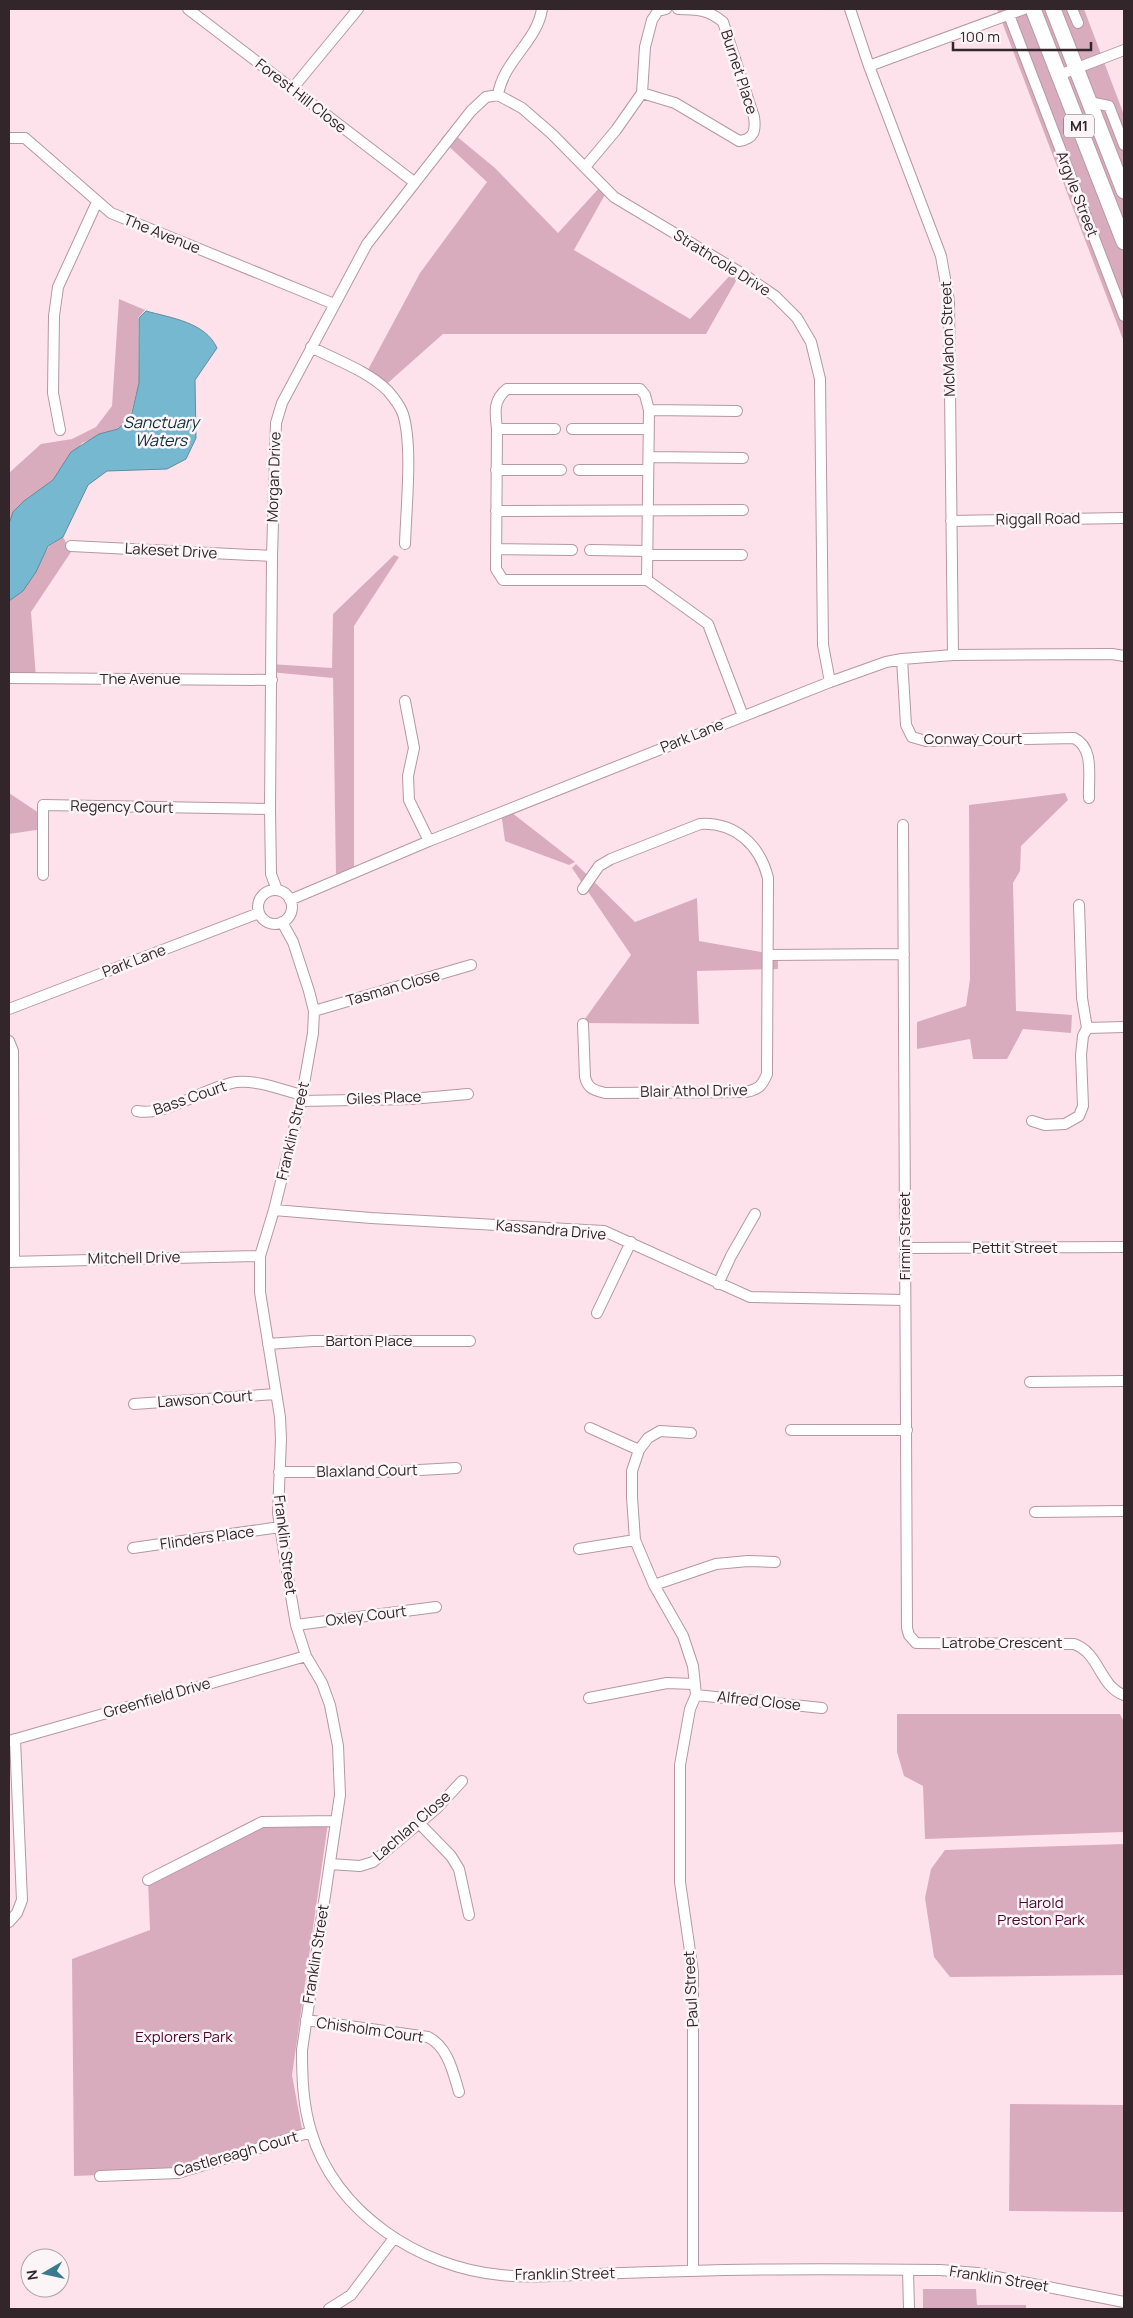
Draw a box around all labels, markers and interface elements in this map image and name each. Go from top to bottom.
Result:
scale bar [953,20,1090,52]
text: 100 m [960,26,1000,47]
street label: Burnet Place [716,27,763,117]
street label: Forest Hill Close [251,53,352,138]
road number: M1 [1064,114,1094,138]
street label: Argyle Street [1051,148,1104,240]
street label: The Avenue [121,209,204,259]
street label: Strathcole Drive [670,224,775,301]
street label: McMahon Street [935,281,960,397]
water label: Sanctuary Waters [123,411,202,451]
street label: Morgan Drive [261,431,286,523]
street label: Riggall Road [996,507,1080,530]
street label: Lakeset Drive [124,538,218,563]
street label: The Avenue [100,668,181,689]
street label: Park Lane [657,713,727,758]
street label: Conway Court [924,728,1022,749]
street label: Regency Court [70,795,174,818]
street label: Park Lane [99,939,169,982]
street label: Tasman Close [343,964,442,1011]
street label: Bass Court [150,1075,229,1120]
street label: Blair Athol Drive [640,1079,748,1102]
street label: Franklin Street [271,1080,314,1182]
street label: Giles Place [346,1086,422,1109]
street label: Firmin Street [894,1192,915,1280]
street label: Kassandra Drive [495,1214,607,1245]
street label: Pettit Street [972,1237,1058,1258]
street label: Mitchell Drive [87,1246,181,1269]
street label: Barton Place [325,1330,413,1351]
street label: Lawson Court [157,1385,253,1412]
street label: Blaxland Court [316,1459,418,1482]
street label: Franklin Street [269,1494,302,1596]
street label: Flinders Place [159,1520,256,1554]
street label: Oxley Court [324,1600,408,1631]
street label: Latrobe Crescent [942,1632,1062,1653]
street label: Greenfield Drive [101,1672,213,1723]
street label: Alfred Close [716,1686,802,1715]
street label: Lachlan Close [368,1786,455,1865]
park label: Harold Preston Park [997,1892,1085,1930]
street label: Franklin Street [297,1903,334,2005]
street label: Paul Street [678,1950,703,2028]
street label: Chisholm Court [315,2012,425,2047]
park label: Explorers Park [135,2026,233,2047]
street label: Castlereagh Court [171,2126,300,2181]
north arrow [20,2248,70,2298]
street label: Franklin Street [948,2260,1050,2297]
street label: Franklin Street [515,2262,615,2285]
text: N [21,2269,42,2282]

